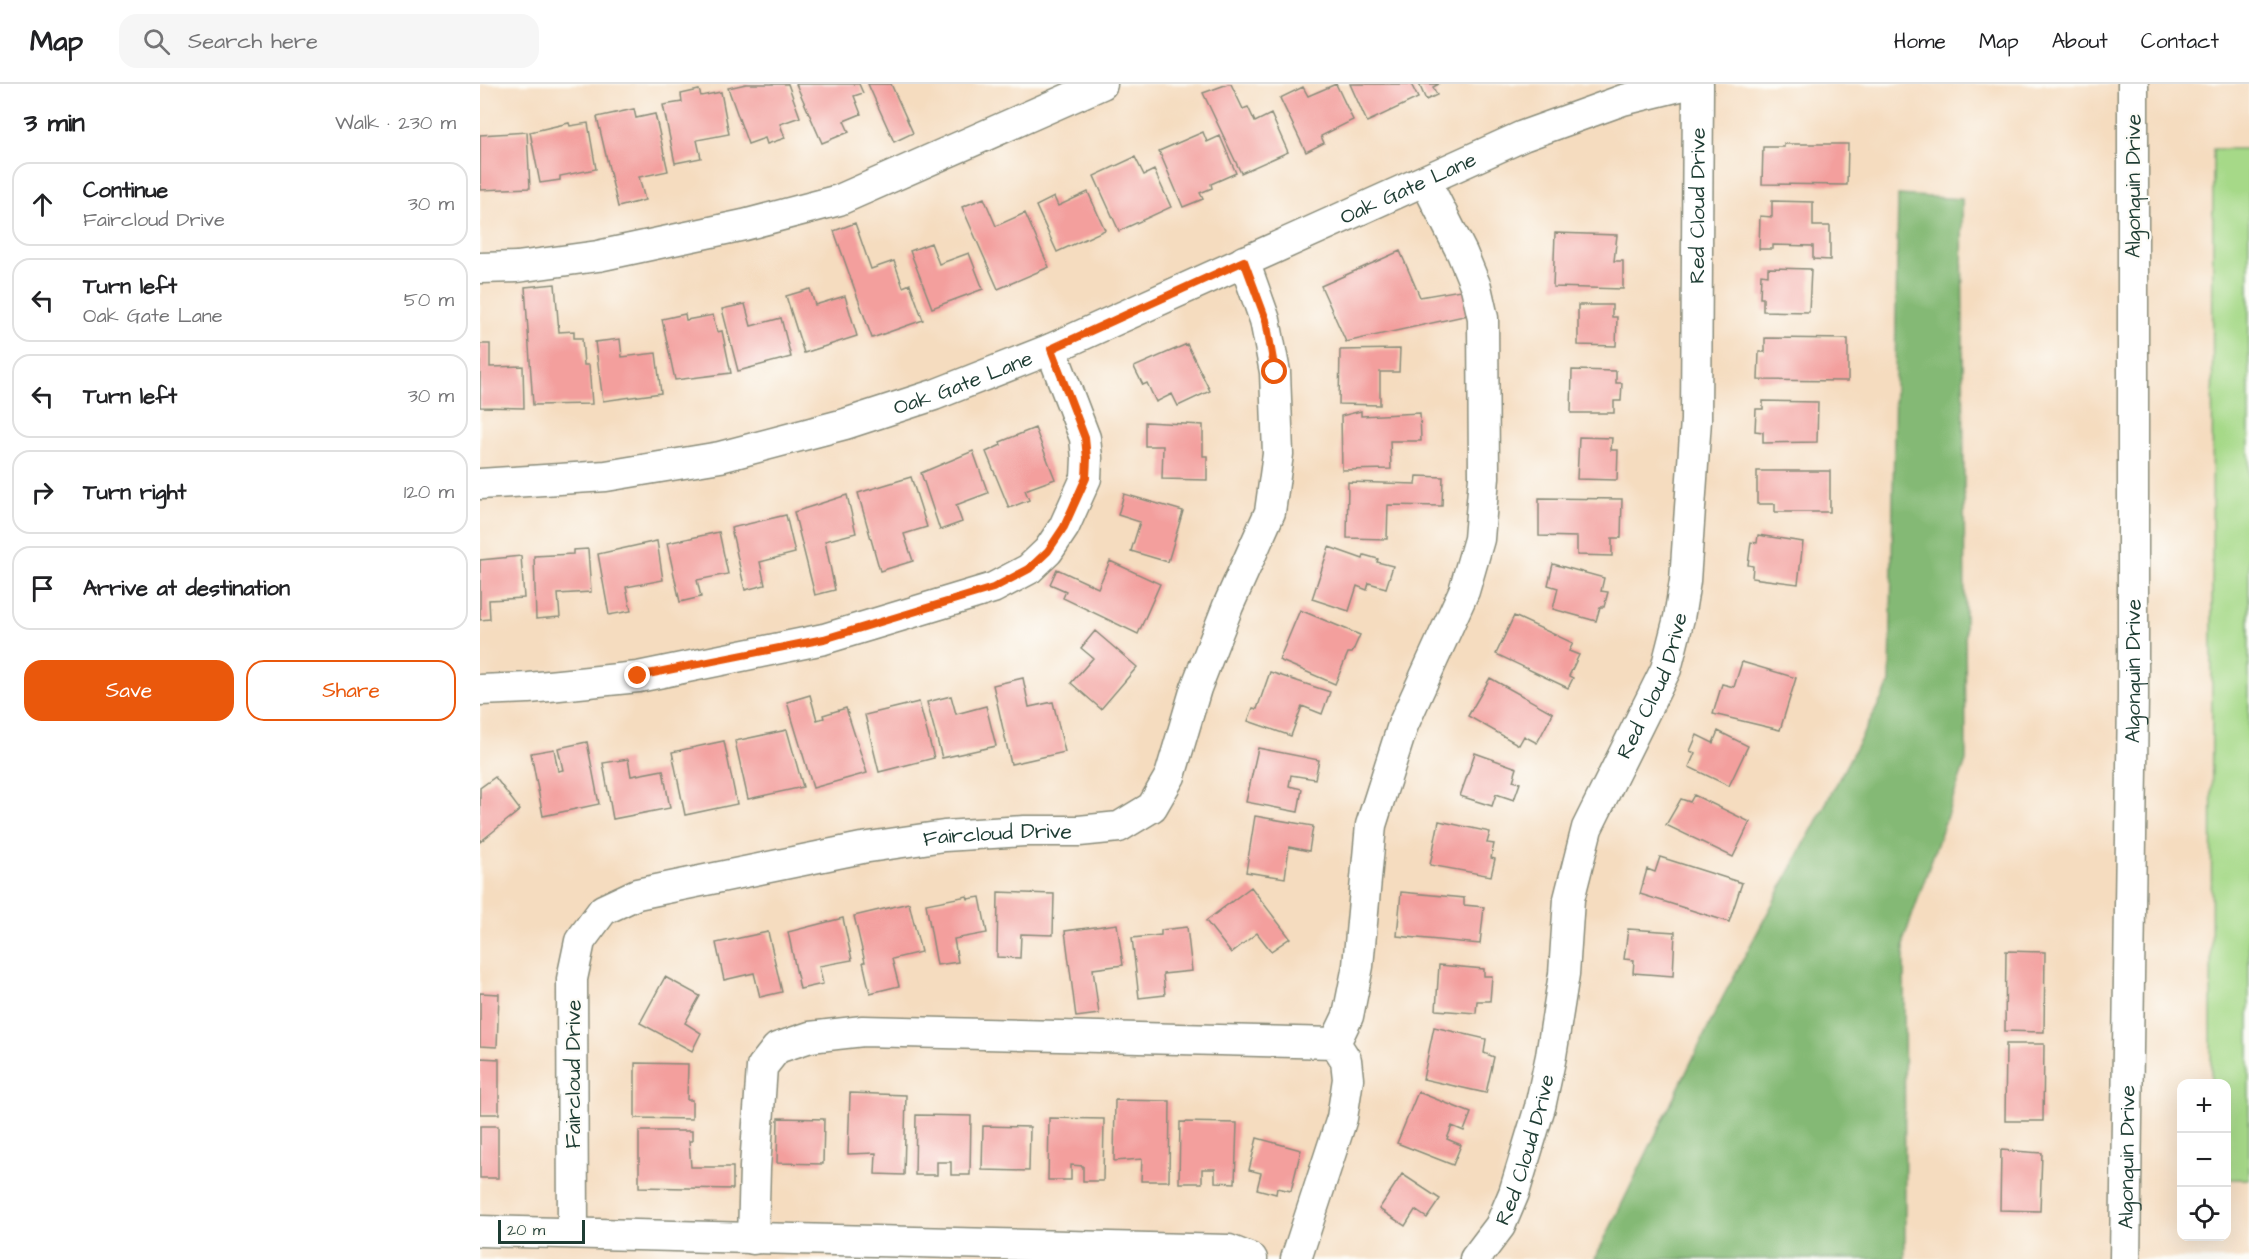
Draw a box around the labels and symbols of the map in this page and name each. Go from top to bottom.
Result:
street label: Algonquin Drive [2119,114,2150,258]
street label: Red Cloud Drive [1683,128,1713,284]
street label: Oak Gate Lane [1335,145,1481,232]
street label: Oak Gate Lane [890,344,1037,422]
route start [1261,358,1287,384]
street label: Algonquin Drive [2118,599,2150,743]
street label: Red Cloud Drive [1610,610,1695,764]
route end [624,662,650,688]
street label: Faircloud Drive [921,817,1072,854]
street label: Faircloud Drive [559,1000,588,1148]
street label: Red Cloud Drive [1488,1072,1562,1230]
street label: Algonquin Drive [2111,1085,2143,1229]
scale bar [498,1217,585,1244]

